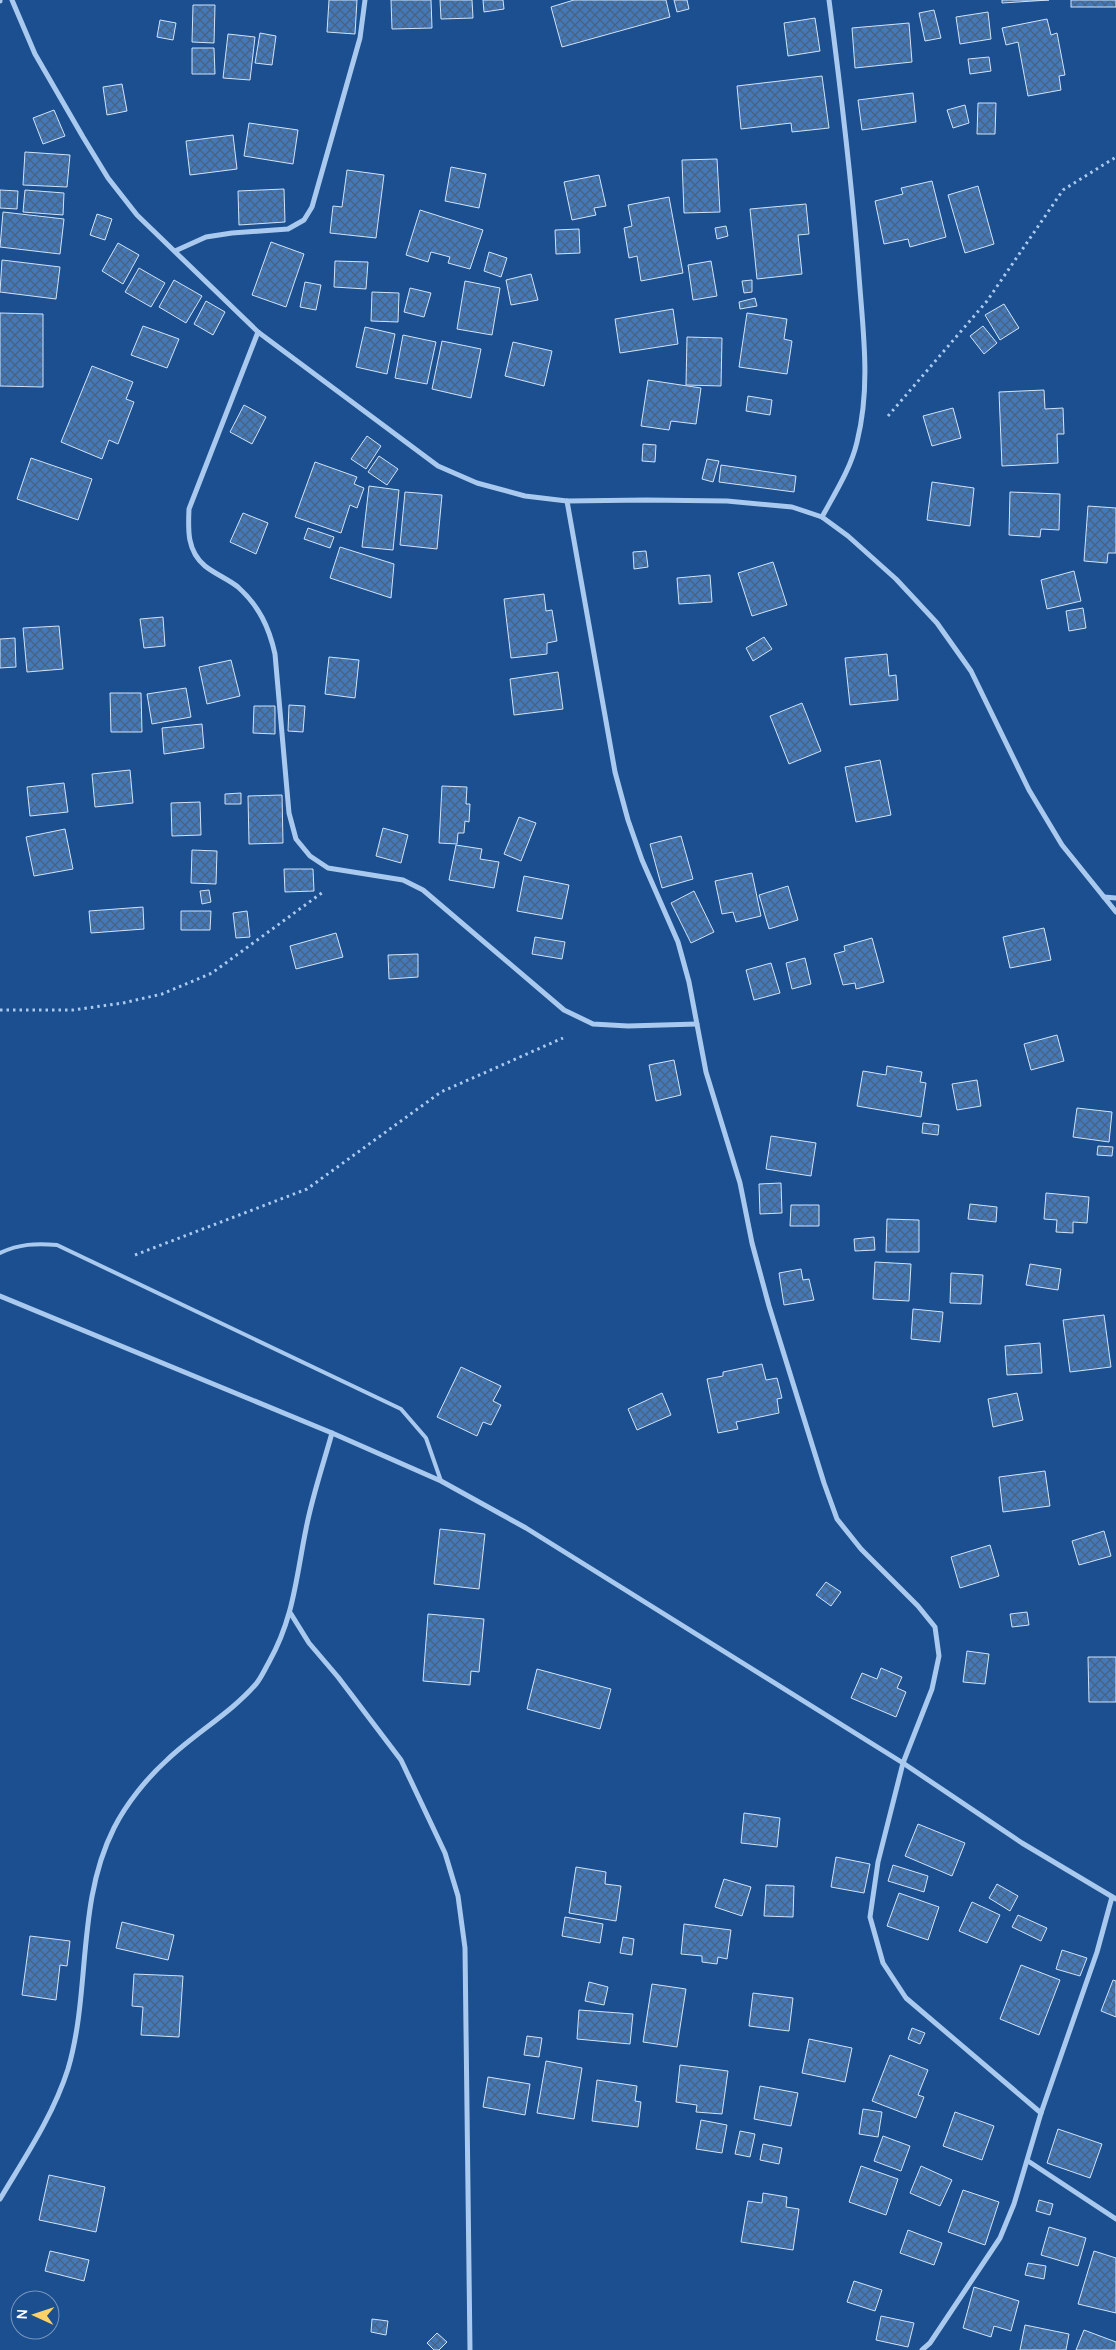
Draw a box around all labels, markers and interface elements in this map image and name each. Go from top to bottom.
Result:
north arrow [10,2290,60,2340]
text: N [12,2309,31,2320]

